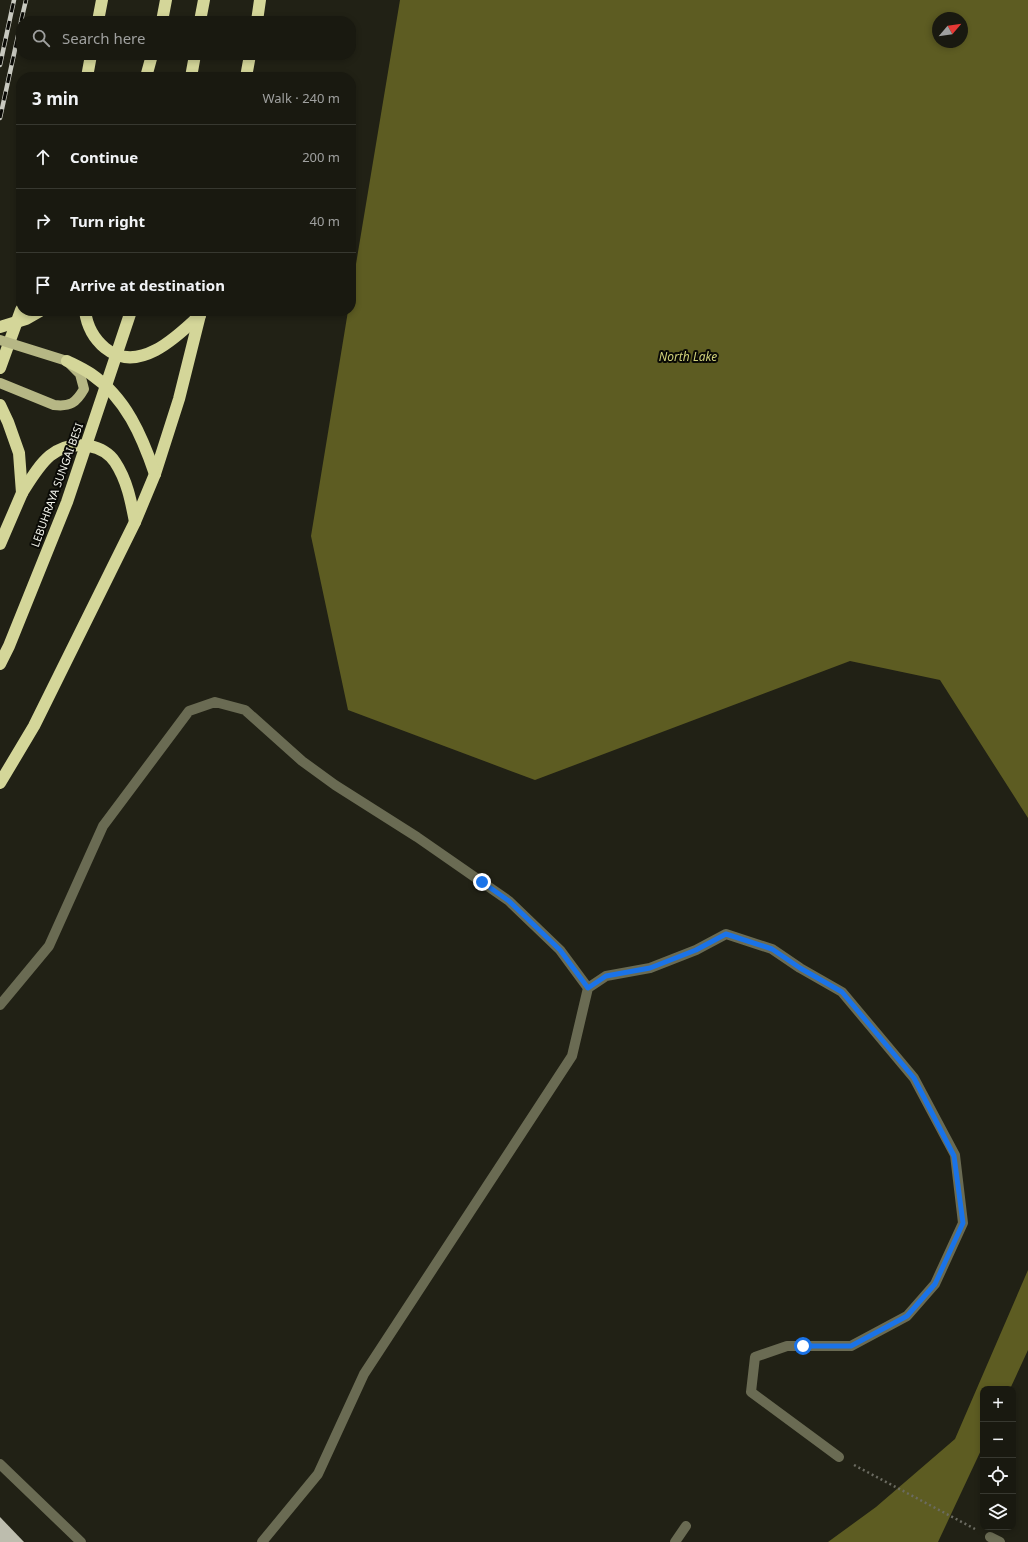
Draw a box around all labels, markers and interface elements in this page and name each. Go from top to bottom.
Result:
north arrow [932,12,968,48]
search box [16,16,356,60]
icon: search [30,27,52,49]
text: Search here [62,28,145,48]
text: 3 min [32,87,79,110]
text: Walk · 240 m [262,89,340,107]
icon: ahead [32,146,54,168]
text: Continue [70,147,138,167]
text: 200 m [302,148,340,166]
icon: right [32,210,54,232]
text: Turn right [70,211,145,231]
text: 40 m [310,212,340,230]
icon: arrive [32,274,54,296]
text: Arrive at destination [70,275,225,295]
water label: North Lake [659,348,717,365]
street label: LEBUHRAYA SUNGAI BESI [27,420,86,549]
route end [473,873,491,891]
route start [794,1337,812,1355]
map controls [980,1386,1016,1530]
button: + [980,1386,1016,1422]
button: − [980,1422,1016,1458]
button: locate [980,1458,1016,1494]
button: layers [980,1494,1016,1530]

